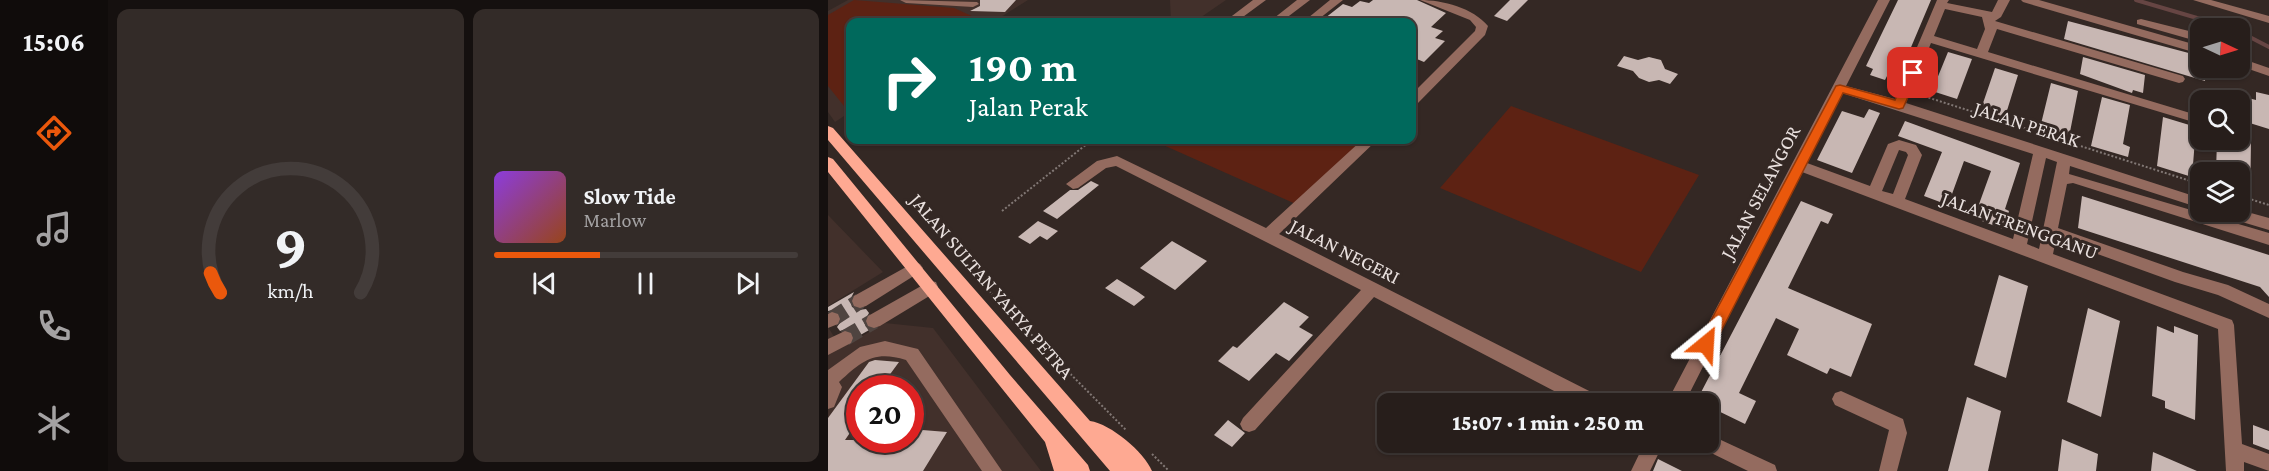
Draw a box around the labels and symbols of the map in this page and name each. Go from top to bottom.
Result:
north arrow [2190,18,2250,78]
pin [1887,47,1938,98]
street label: JALAN PERAK [1969,96,2083,153]
street label: JALAN SELANGOR [1715,121,1806,264]
street label: JALAN TRENGGANU [1937,186,2101,264]
street label: JALAN SULTAN YAHYA PETRA [904,188,1079,384]
street label: JALAN NEGERI [1284,213,1404,289]
position arrow [1674,312,1738,376]
speed limit sign: 20 [846,375,924,453]

